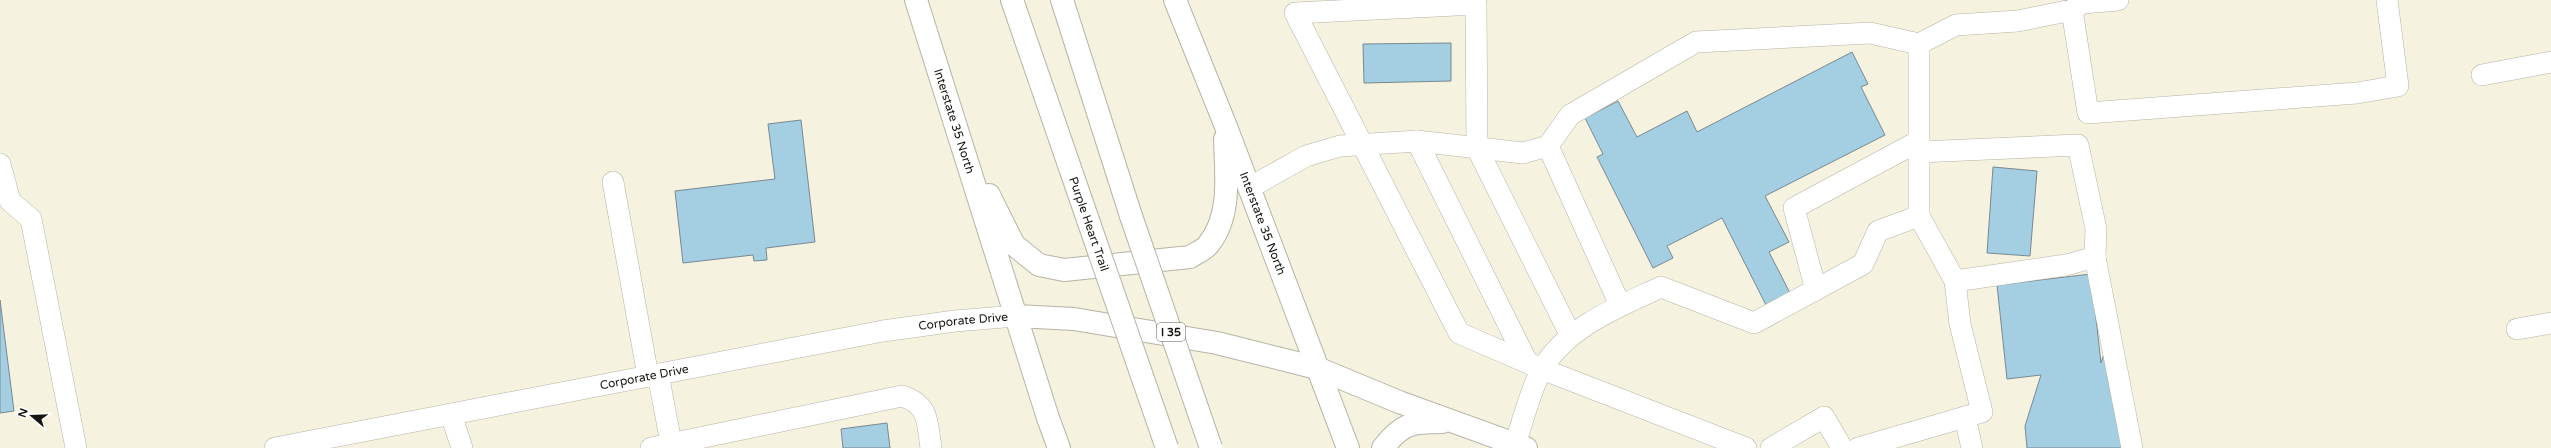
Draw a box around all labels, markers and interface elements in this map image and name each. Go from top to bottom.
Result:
street label: Interstate 35 North [931,67,977,175]
street label: Interstate 35 North [1237,170,1289,277]
street label: Purple Heart Trail [1066,175,1112,273]
street label: Corporate Drive [917,310,1009,333]
road number: I 35 [1157,323,1185,341]
street label: Corporate Drive [599,362,690,392]
north arrow [12,396,52,436]
text: N [15,407,31,419]

